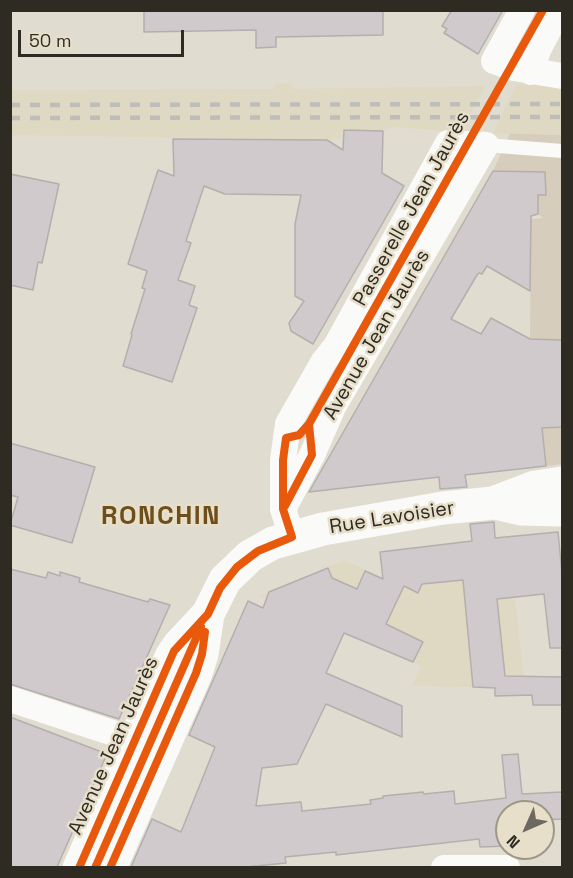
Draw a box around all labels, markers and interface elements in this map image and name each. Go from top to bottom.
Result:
scale bar [21,18,188,56]
text: 50 m [29,29,71,52]
street label: Passerelle Jean Jaurès [349,108,475,310]
street label: Avenue Jean Jaurès [319,246,435,424]
street label: Rue Lavoisier [328,496,456,540]
district label: RONCHIN [101,501,221,533]
street label: Avenue Jean Jaurès [64,653,164,839]
north arrow [495,800,555,860]
text: N [502,830,525,853]

